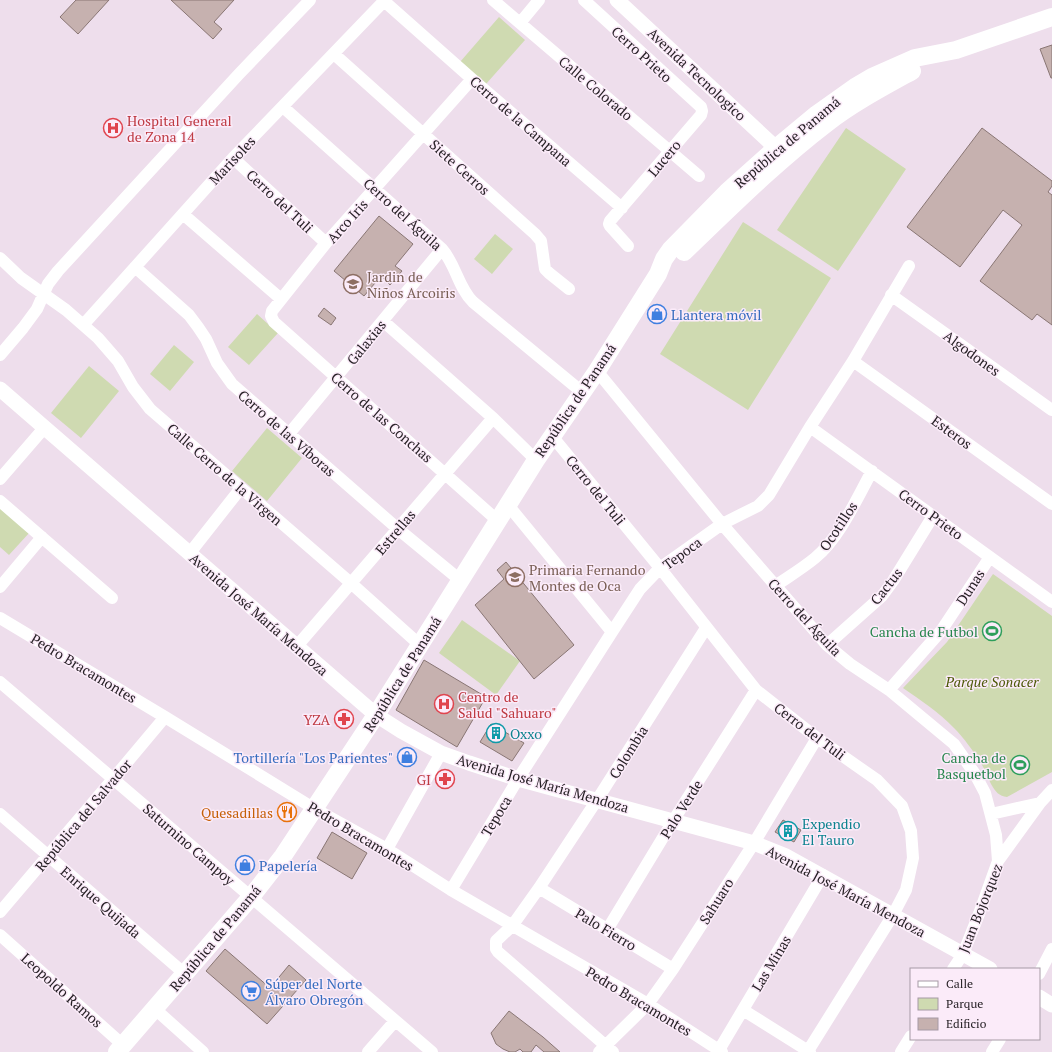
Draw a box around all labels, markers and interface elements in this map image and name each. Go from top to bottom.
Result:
street label: Cerro Prieto [608,22,677,86]
street label: Avenida Tecnologico [644,23,751,125]
street label: Calle Colorado [555,51,637,125]
street label: Cerro de la Campana [466,71,576,171]
street label: República de Panamá [730,92,844,192]
place label: Hospital General de Zona 14 [127,111,232,146]
hospital icon: Hospital General de Zona 14 [102,117,124,139]
street label: Marisoles [205,132,259,188]
street label: Siete Cerros [426,135,494,199]
street label: Lucero [643,136,685,180]
street label: Cerro del Tuli [243,165,317,237]
street label: Cerro del Águila [360,174,446,254]
street label: Arco Iris [322,195,372,247]
place label: Jardin de Niños Arcoiris [367,267,456,302]
school or university icon: Jardin de Niños Arcoiris [342,273,364,295]
shop icon: Llantera móvil [646,303,668,325]
place label: Llantera móvil [671,305,761,324]
street label: Galaxias [342,316,390,368]
street label: Algodones [940,326,1004,380]
street label: República de Panamá [530,340,620,460]
street label: Cerro de las Conchas [327,367,437,467]
street label: Cerro de las Víboras [234,385,340,481]
street label: Esteros [928,411,976,453]
street label: Calle Cerro de la Virgen [163,419,287,530]
street label: Cerro del Tuli [562,451,630,529]
street label: Cerro Prieto [895,484,967,544]
street label: Ocotillos [815,498,861,554]
street label: Estrellas [371,505,419,559]
street label: Tepoca [659,532,705,574]
street label: Avenida José María Mendoza [186,548,332,680]
place label: Primaria Fernando Montes de Oca [529,560,646,595]
street label: Cactus [866,564,906,608]
street label: Dunas [951,565,989,609]
school or university icon: Primaria Fernando Montes de Oca [504,566,526,588]
street label: Cerro del Águila [764,574,846,660]
street label: República de Panamá [359,613,445,735]
sports icon: Cancha de Futbol [981,620,1003,642]
place label: Cancha de Futbol [870,622,978,641]
street label: Pedro Bracamontes [28,629,140,707]
park label: Parque Sonacer [945,672,1039,691]
place label: Centro de Salud "Sahuaro" [458,687,557,722]
hospital icon: Centro de Salud "Sahuaro" [433,693,455,715]
street label: Cerro del Tuli [770,698,850,764]
pharmacy icon: YZA [333,708,355,730]
place label: YZA [303,710,330,729]
building icon: Oxxo [485,722,507,744]
street label: Colombia [604,722,652,782]
place label: Oxxo [510,724,542,743]
shop icon: Tortillería "Los Parientes" [396,746,418,768]
place label: Tortillería "Los Parientes" [234,748,393,767]
place label: Cancha de Basquetbol [937,748,1006,783]
street label: Avenida José María Mendoza [455,749,631,817]
street label: República del Salvador [30,754,136,875]
sports icon: Cancha de Basquetbol [1009,754,1031,776]
pharmacy icon: GI [434,768,456,790]
place label: GI [416,770,431,789]
street label: Palo Verde [655,776,707,842]
street label: Tepoca [477,792,515,840]
street label: Pedro Bracamontes [305,797,417,875]
street label: Saturnino Campoy [139,799,240,890]
restaurant icon: Quesadillas [276,801,298,823]
place label: Quesadillas [201,803,273,822]
place label: Expendio El Tauro [802,814,861,849]
building icon: Expendio El Tauro [777,820,799,842]
street label: Avenida José María Mendoza [763,841,929,941]
shop icon: Papelería [234,854,256,876]
place label: Papelería [259,856,317,875]
street label: Juan Bojorquez [953,860,1007,955]
street label: Enrique Quijada [57,862,145,942]
street label: Sahuaro [694,874,738,928]
street label: República de Panamá [165,881,265,995]
street label: Palo Fierro [572,903,640,955]
street label: Las Minas [747,932,795,994]
street label: Leopoldo Ramos [17,948,107,1032]
street label: Pedro Bracamontes [583,962,695,1040]
legend [910,968,1040,1040]
place label: Súper del Norte Álvaro Obregón [265,974,364,1009]
text: Calle [946,976,973,991]
supermarket icon: Súper del Norte Álvaro Obregón [240,980,262,1002]
text: Parque [946,996,983,1011]
text: Edificio [946,1016,987,1031]

